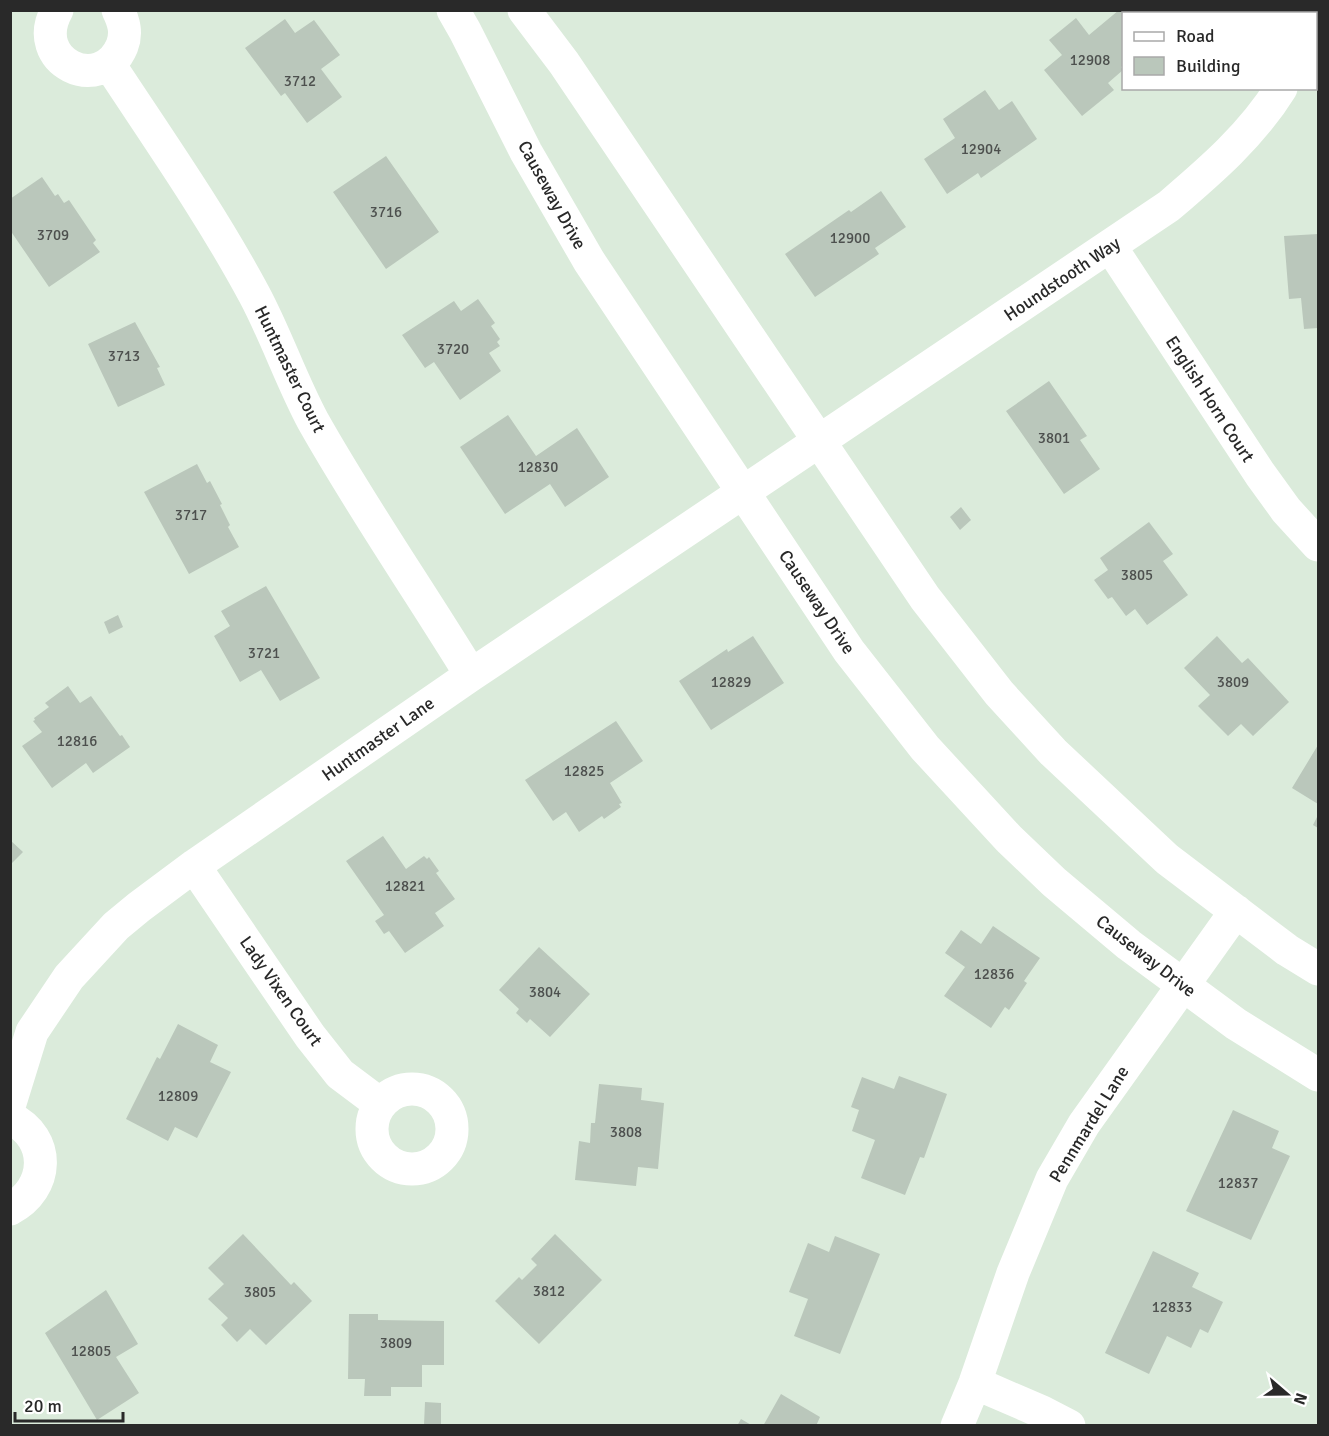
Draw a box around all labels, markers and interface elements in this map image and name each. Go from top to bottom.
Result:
legend [1122,12,1317,90]
text: Road [1176,25,1215,47]
house number: 12908 [1070,51,1110,69]
text: Building [1176,55,1240,77]
house number: 3712 [284,72,316,90]
street label: Causeway Drive [513,137,591,253]
house number: 12904 [961,140,1001,158]
house number: 3716 [370,203,402,221]
house number: 3709 [37,226,69,244]
house number: 12900 [830,229,870,247]
street label: Houndstooth Way [1000,232,1125,326]
street label: Huntmaster Court [250,302,330,436]
street label: English Horn Court [1161,332,1259,466]
house number: 3720 [437,340,469,358]
house number: 3713 [108,347,140,365]
house number: 3801 [1038,429,1070,447]
house number: 12830 [518,458,558,476]
house number: 3717 [175,506,207,524]
street label: Causeway Drive [774,546,860,658]
house number: 3805 [1121,566,1153,584]
house number: 3721 [248,644,280,662]
house number: 12829 [711,673,751,691]
house number: 3809 [1217,673,1249,691]
street label: Huntmaster Lane [317,692,439,786]
house number: 12816 [57,732,97,750]
house number: 12825 [564,762,604,780]
house number: 12821 [385,877,425,895]
street label: Causeway Drive [1092,910,1200,1002]
street label: Lady Vixen Court [235,932,327,1050]
house number: 12836 [974,965,1014,983]
house number: 3804 [529,983,561,1001]
street label: Pennmardel Lane [1044,1062,1134,1186]
house number: 12809 [158,1087,198,1105]
house number: 3808 [610,1123,642,1141]
house number: 12837 [1218,1174,1258,1192]
house number: 3812 [533,1282,565,1300]
house number: 3805 [244,1283,276,1301]
house number: 12833 [1152,1298,1192,1316]
house number: 3809 [380,1334,412,1352]
house number: 12805 [71,1342,111,1360]
north arrow [1257,1364,1317,1424]
scale bar [15,1385,123,1423]
text: N [1289,1390,1311,1407]
text: 20 m [24,1395,62,1417]

